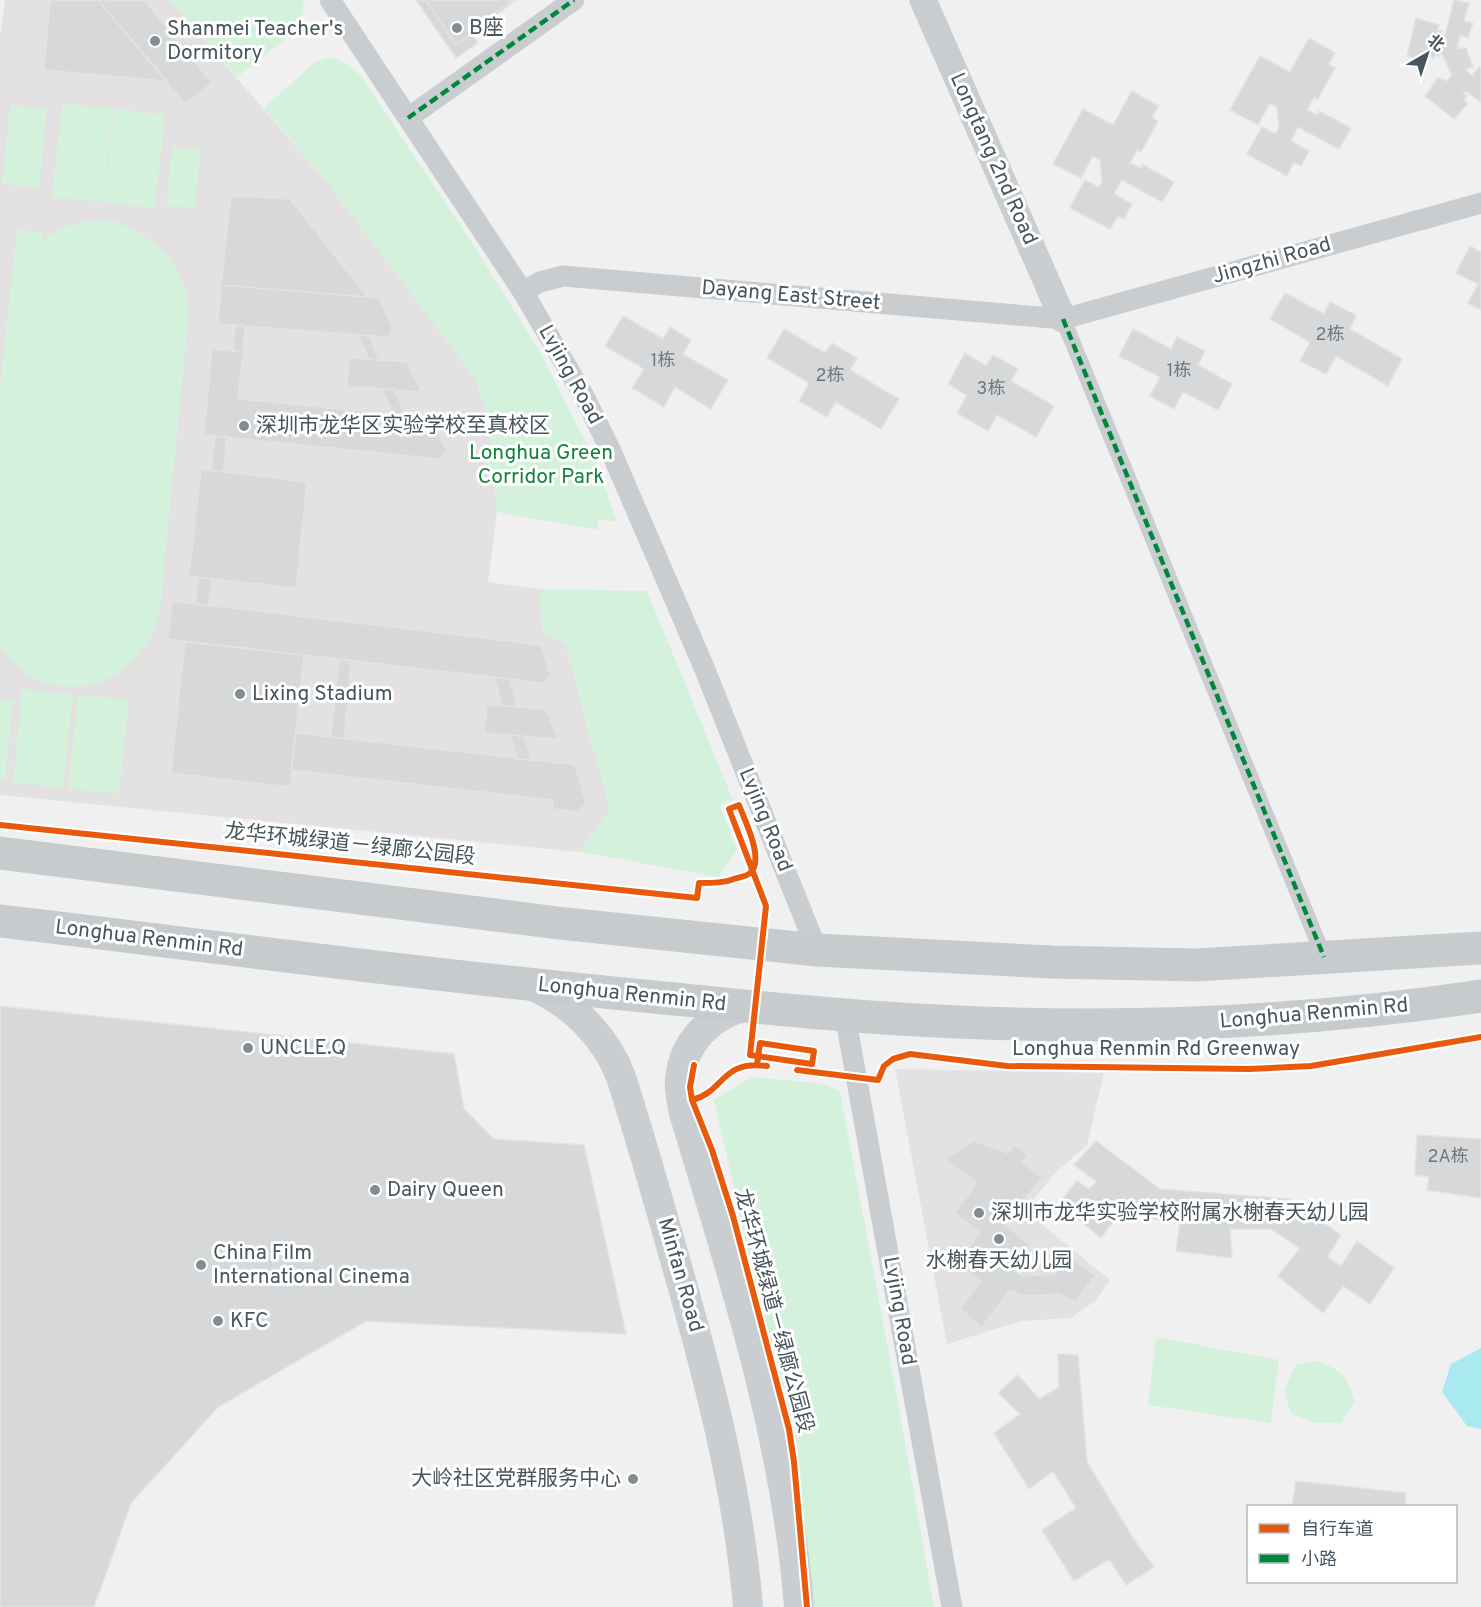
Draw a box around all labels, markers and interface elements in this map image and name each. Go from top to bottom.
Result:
place label: B座 [469,15,504,42]
place label: Shanmei Teacher's Dormitory [167,16,343,67]
marker: B座 [450,21,464,35]
north arrow [1397,24,1457,84]
text: 北 [1423,31,1448,57]
marker: Shanmei Teacher's Dormitory [148,34,162,48]
street label: Longtang 2nd Road [943,69,1043,249]
street label: Jingzhi Road [1210,231,1334,291]
street label: Dayang East Street [700,275,882,317]
street label: Lvjing Road [532,320,608,430]
house number: 2栋 [1315,324,1345,347]
house number: 1栋 [651,350,675,373]
house number: 1栋 [1167,360,1191,383]
house number: 2栋 [815,365,845,388]
house number: 3栋 [977,378,1005,401]
place label: 深圳市龙华区实验学校至真校区 [256,413,550,440]
marker: 深圳市龙华区实验学校至真校区 [237,419,251,433]
park label: Longhua Green Corridor Park [469,440,613,491]
place label: Lixing Stadium [252,681,393,708]
marker: Lixing Stadium [233,687,247,701]
street label: Lvjing Road [732,764,798,876]
street label: 龙华环城绿道－绿廊公园段 [223,818,477,872]
street label: Longhua Renmin Rd [53,914,245,964]
street label: Longhua Renmin Rd [536,972,728,1018]
street label: Longhua Renmin Rd [1219,992,1409,1036]
place label: UNCLE.Q [260,1035,346,1062]
street label: Longhua Renmin Rd Greenway [1012,1036,1300,1063]
marker: UNCLE.Q [241,1041,255,1055]
house number: 2A栋 [1427,1146,1469,1169]
place label: Dairy Queen [387,1177,504,1204]
marker: Dairy Queen [368,1183,382,1197]
street label: 龙华环城绿道－绿廊公园段 [727,1186,819,1436]
place label: 深圳市龙华实验学校附属水榭春天幼儿园 [991,1200,1369,1227]
marker: 深圳市龙华实验学校附属水榭春天幼儿园 [972,1206,986,1220]
street label: Minfan Road [651,1215,709,1335]
marker: 水榭春天幼儿园 [992,1232,1006,1246]
place label: China Film International Cinema [213,1240,410,1291]
place label: 水榭春天幼儿园 [926,1248,1073,1275]
street label: Lvjing Road [876,1255,922,1367]
marker: China Film International Cinema [194,1258,208,1272]
place label: KFC [230,1308,269,1335]
marker: KFC [211,1314,225,1328]
place label: 大岭社区党群服务中心 [411,1466,621,1493]
marker: 大岭社区党群服务中心 [626,1472,640,1486]
legend [1247,1505,1457,1583]
text: 自行车道 [1301,1519,1373,1542]
text: 小路 [1301,1549,1337,1572]

